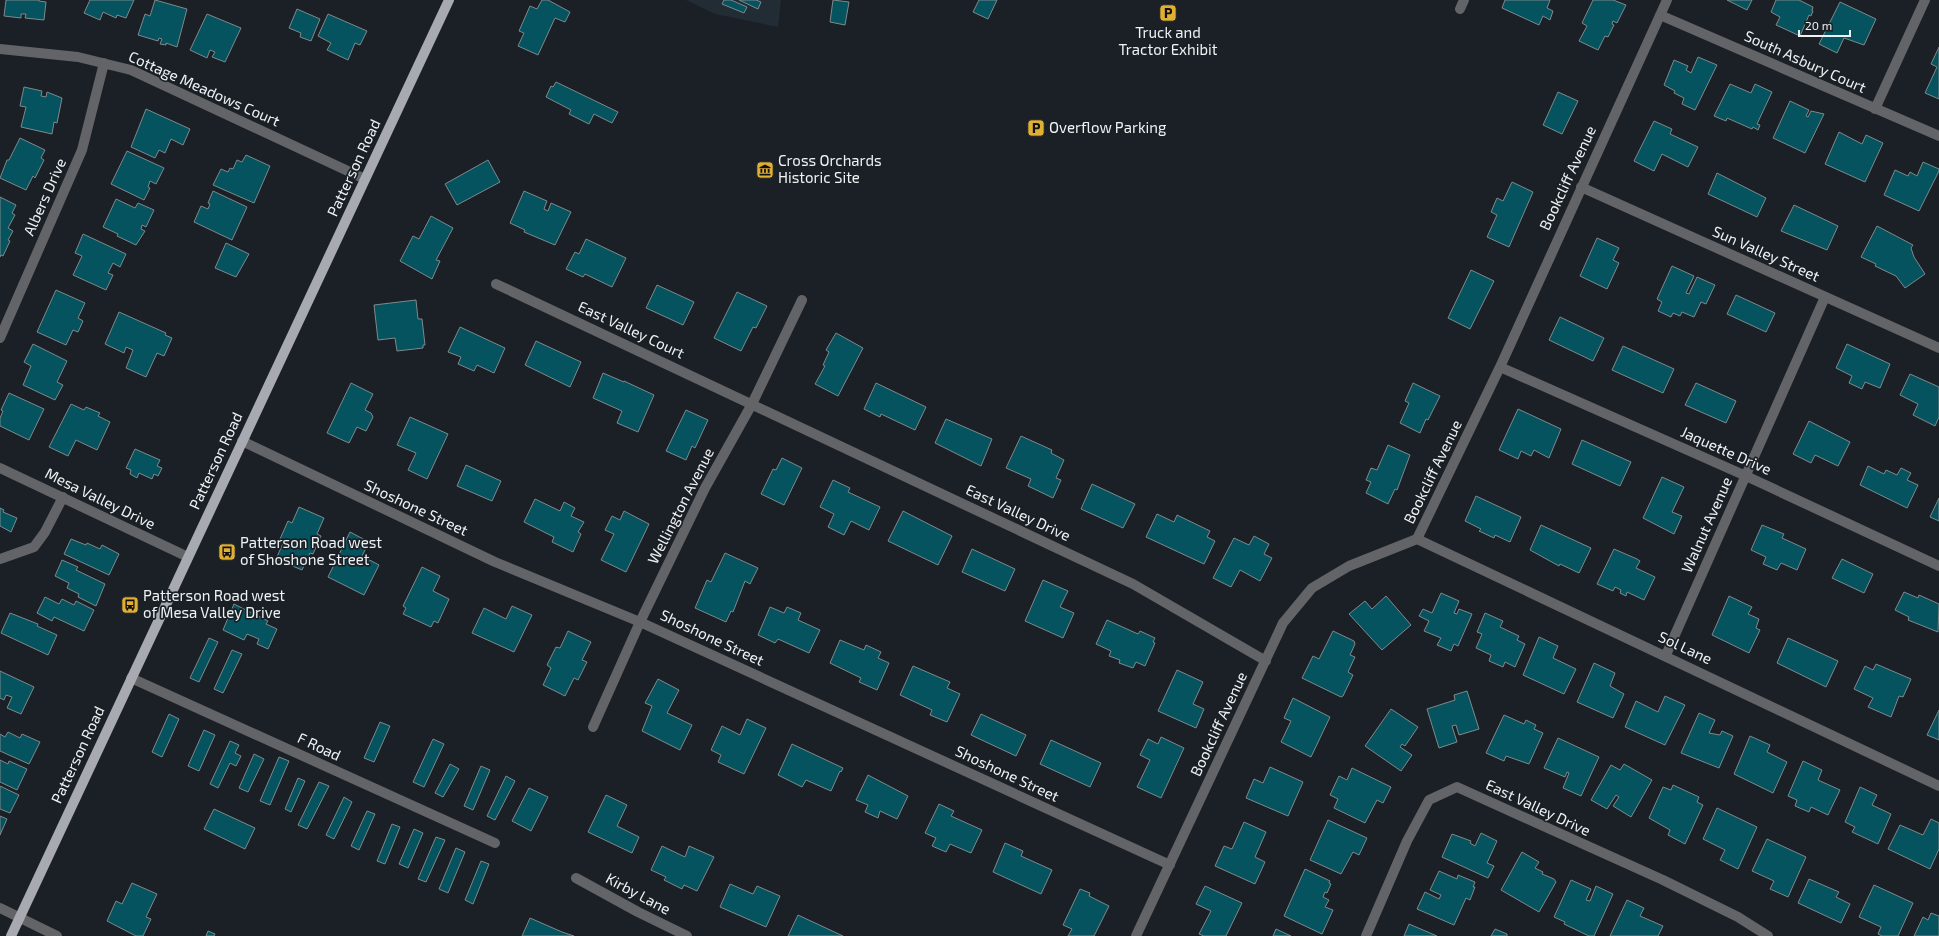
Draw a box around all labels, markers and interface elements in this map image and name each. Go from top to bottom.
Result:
parking icon: Truck and Tractor Exhibit [1158,3,1178,23]
scale bar [1799,12,1850,38]
text: 20 m [1805,18,1832,32]
place label: Truck and Tractor Exhibit [1119,23,1218,58]
street label: South Asbury Court [1742,26,1869,96]
street label: Cottage Meadows Court [126,47,283,130]
street label: Patterson Road [323,116,383,219]
parking icon: Overflow Parking [1026,118,1046,138]
place label: Overflow Parking [1049,118,1167,136]
street label: Bookcliff Avenue [1535,122,1599,233]
place label: Cross Orchards Historic Site [778,151,882,186]
street label: Albers Drive [19,155,69,238]
museum icon: Cross Orchards Historic Site [755,160,775,180]
street label: Sun Valley Street [1710,221,1823,285]
street label: East Valley Court [575,297,688,362]
street label: Patterson Road [185,409,245,512]
street label: Bookcliff Avenue [1399,417,1465,526]
street label: Jaquette Drive [1678,422,1774,478]
street label: Wellington Avenue [643,444,717,567]
street label: Mesa Valley Drive [42,464,159,533]
street label: Walnut Avenue [1677,474,1735,575]
street label: Shoshone Street [362,475,471,539]
street label: East Valley Drive [963,480,1074,544]
place label: Patterson Road west of Shoshone Street [240,533,382,568]
bus stop icon: Patterson Road west of Shoshone Street [217,542,237,562]
place label: Patterson Road west of Mesa Valley Drive [143,586,285,621]
bus stop icon: Patterson Road west of Mesa Valley Drive [120,595,140,615]
street label: Shoshone Street [658,605,767,669]
street label: Sol Lane [1656,627,1715,667]
street label: Bookcliff Avenue [1186,668,1250,779]
street label: Patterson Road [47,703,107,806]
street label: F Road [295,728,344,764]
street label: Shoshone Street [953,741,1062,805]
street label: East Valley Drive [1483,775,1594,839]
street label: Kirby Lane [603,869,674,918]

